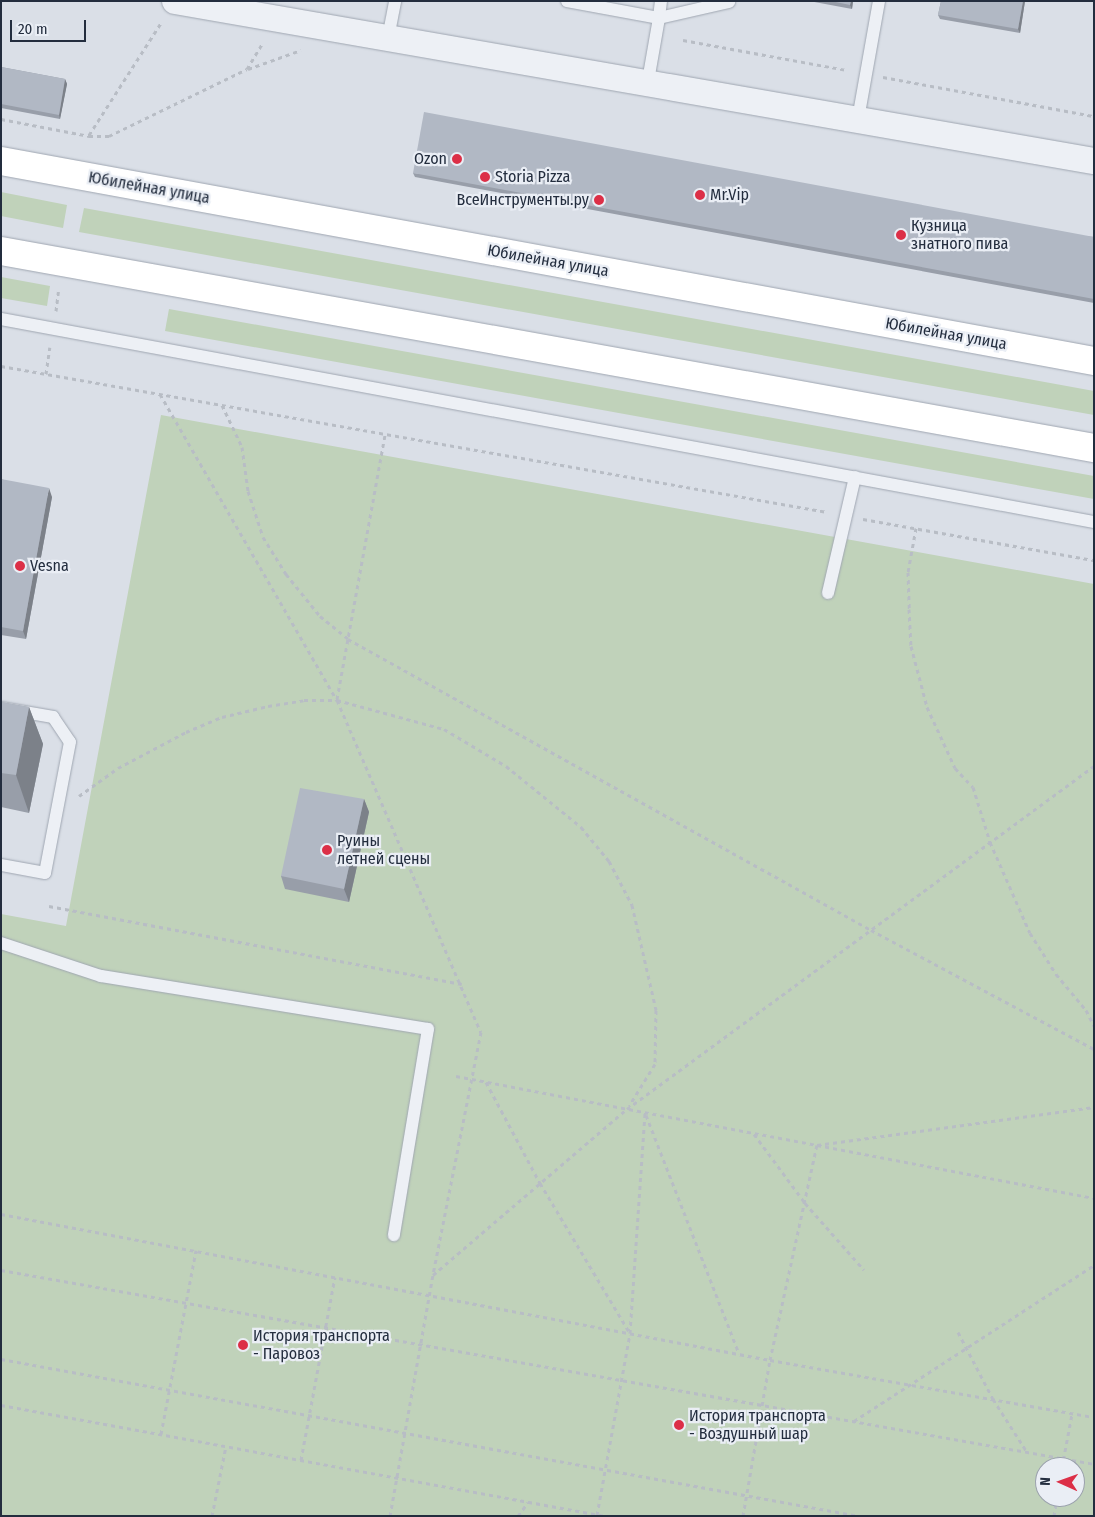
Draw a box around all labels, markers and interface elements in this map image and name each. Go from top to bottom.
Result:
scale bar [12,10,89,42]
text: 20 m [18,20,48,38]
place label: Ozon [414,149,447,169]
marker: Ozon [451,153,463,165]
place label: Storia Pizza [495,167,570,187]
street label: Юбилейная улица [87,168,211,208]
marker: Storia Pizza [479,171,491,183]
place label: Mr.Vip [710,185,749,205]
marker: Mr.Vip [694,189,706,201]
place label: ВсеИнструменты.ру [456,190,589,210]
marker: ВсеИнструменты.ру [593,194,605,206]
place label: Кузница знатного пива [911,216,1008,254]
marker: Кузница знатного пива [895,229,907,241]
street label: Юбилейная улица [486,241,610,281]
street label: Юбилейная улица [884,314,1008,354]
place label: Vesna [30,556,69,576]
marker: Vesna [14,560,26,572]
place label: Руины летней сцены [337,831,430,869]
marker: Руины летней сцены [321,844,333,856]
place label: История транспорта - Паровоз [253,1326,390,1364]
marker: История транспорта - Паровоз [237,1339,249,1351]
place label: История транспорта - Воздушный шар [689,1406,826,1444]
marker: История транспорта - Воздушный шар [673,1419,685,1431]
north arrow [1035,1457,1085,1507]
text: N [1037,1477,1054,1486]

